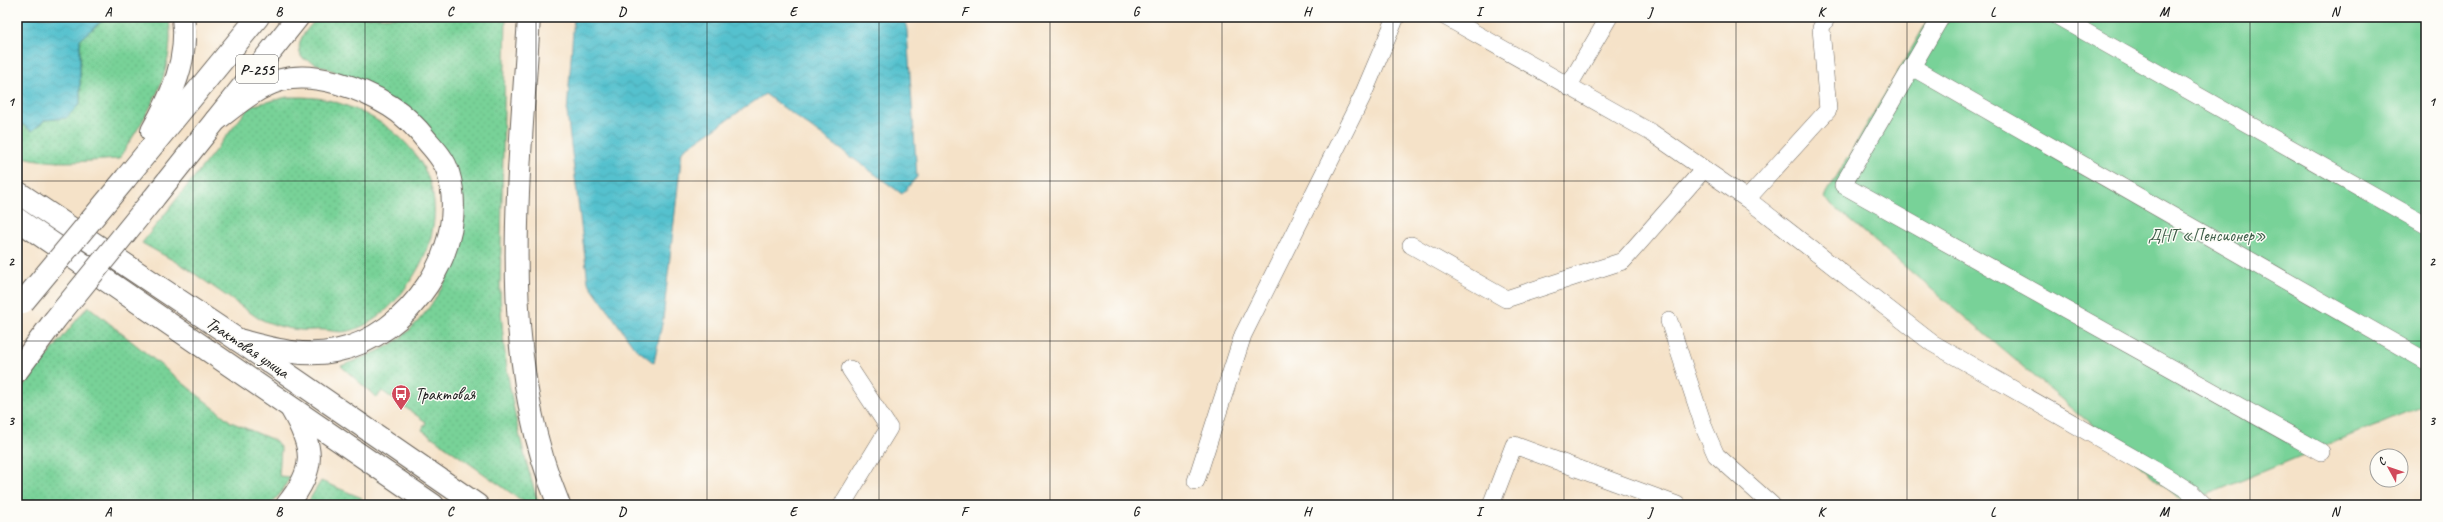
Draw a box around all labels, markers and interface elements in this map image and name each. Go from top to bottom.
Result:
text: A [105,4,113,20]
text: B [276,4,284,20]
text: C [447,4,455,20]
text: D [618,4,627,20]
text: E [790,4,799,20]
text: F [961,4,970,20]
text: G [1133,4,1141,20]
text: H [1303,4,1313,20]
text: I [1476,4,1485,20]
text: J [1647,4,1654,20]
text: K [1818,4,1828,20]
text: L [1990,4,1997,20]
text: M [2159,4,2170,20]
text: N [2331,4,2342,20]
road number: Р-255 [236,55,278,83]
text: 1 [8,94,16,110]
text: 1 [2429,94,2437,110]
park label: ДНТ «Пенсионер» [2148,225,2266,246]
text: 2 [8,254,15,270]
text: 2 [2429,254,2436,270]
street label: Трактовая улица [202,312,294,384]
bus stop icon: Трактовая [390,383,412,411]
place label: Трактовая [415,384,476,405]
text: 3 [8,413,15,429]
text: 3 [2429,413,2436,429]
north arrow [2369,448,2409,488]
text: С [2374,454,2389,468]
text: A [105,504,113,520]
text: B [276,504,284,520]
text: C [447,504,455,520]
text: D [618,504,627,520]
text: E [790,504,799,520]
text: F [961,504,970,520]
text: G [1133,504,1141,520]
text: H [1303,504,1313,520]
text: I [1476,504,1485,520]
text: J [1647,504,1654,520]
text: K [1818,504,1828,520]
text: L [1990,504,1997,520]
text: M [2159,504,2170,520]
text: N [2331,504,2342,520]

